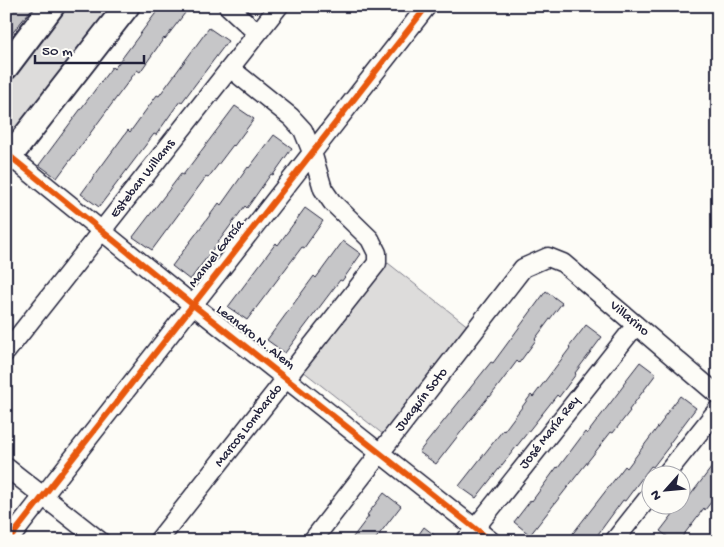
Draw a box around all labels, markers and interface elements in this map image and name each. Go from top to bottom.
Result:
scale bar [35,32,144,64]
text: 50 m [42,43,73,61]
street label: Esteban Willams [107,135,180,222]
street label: Manuel García [185,216,250,291]
street label: Villarino [605,297,652,341]
street label: Leandro N. Alem [212,302,298,374]
street label: Juaquín Soto [392,365,452,435]
street label: Marcos Lombardo [211,381,287,471]
street label: José María Rey [516,393,584,473]
north arrow [642,464,692,514]
text: N [647,487,666,503]

